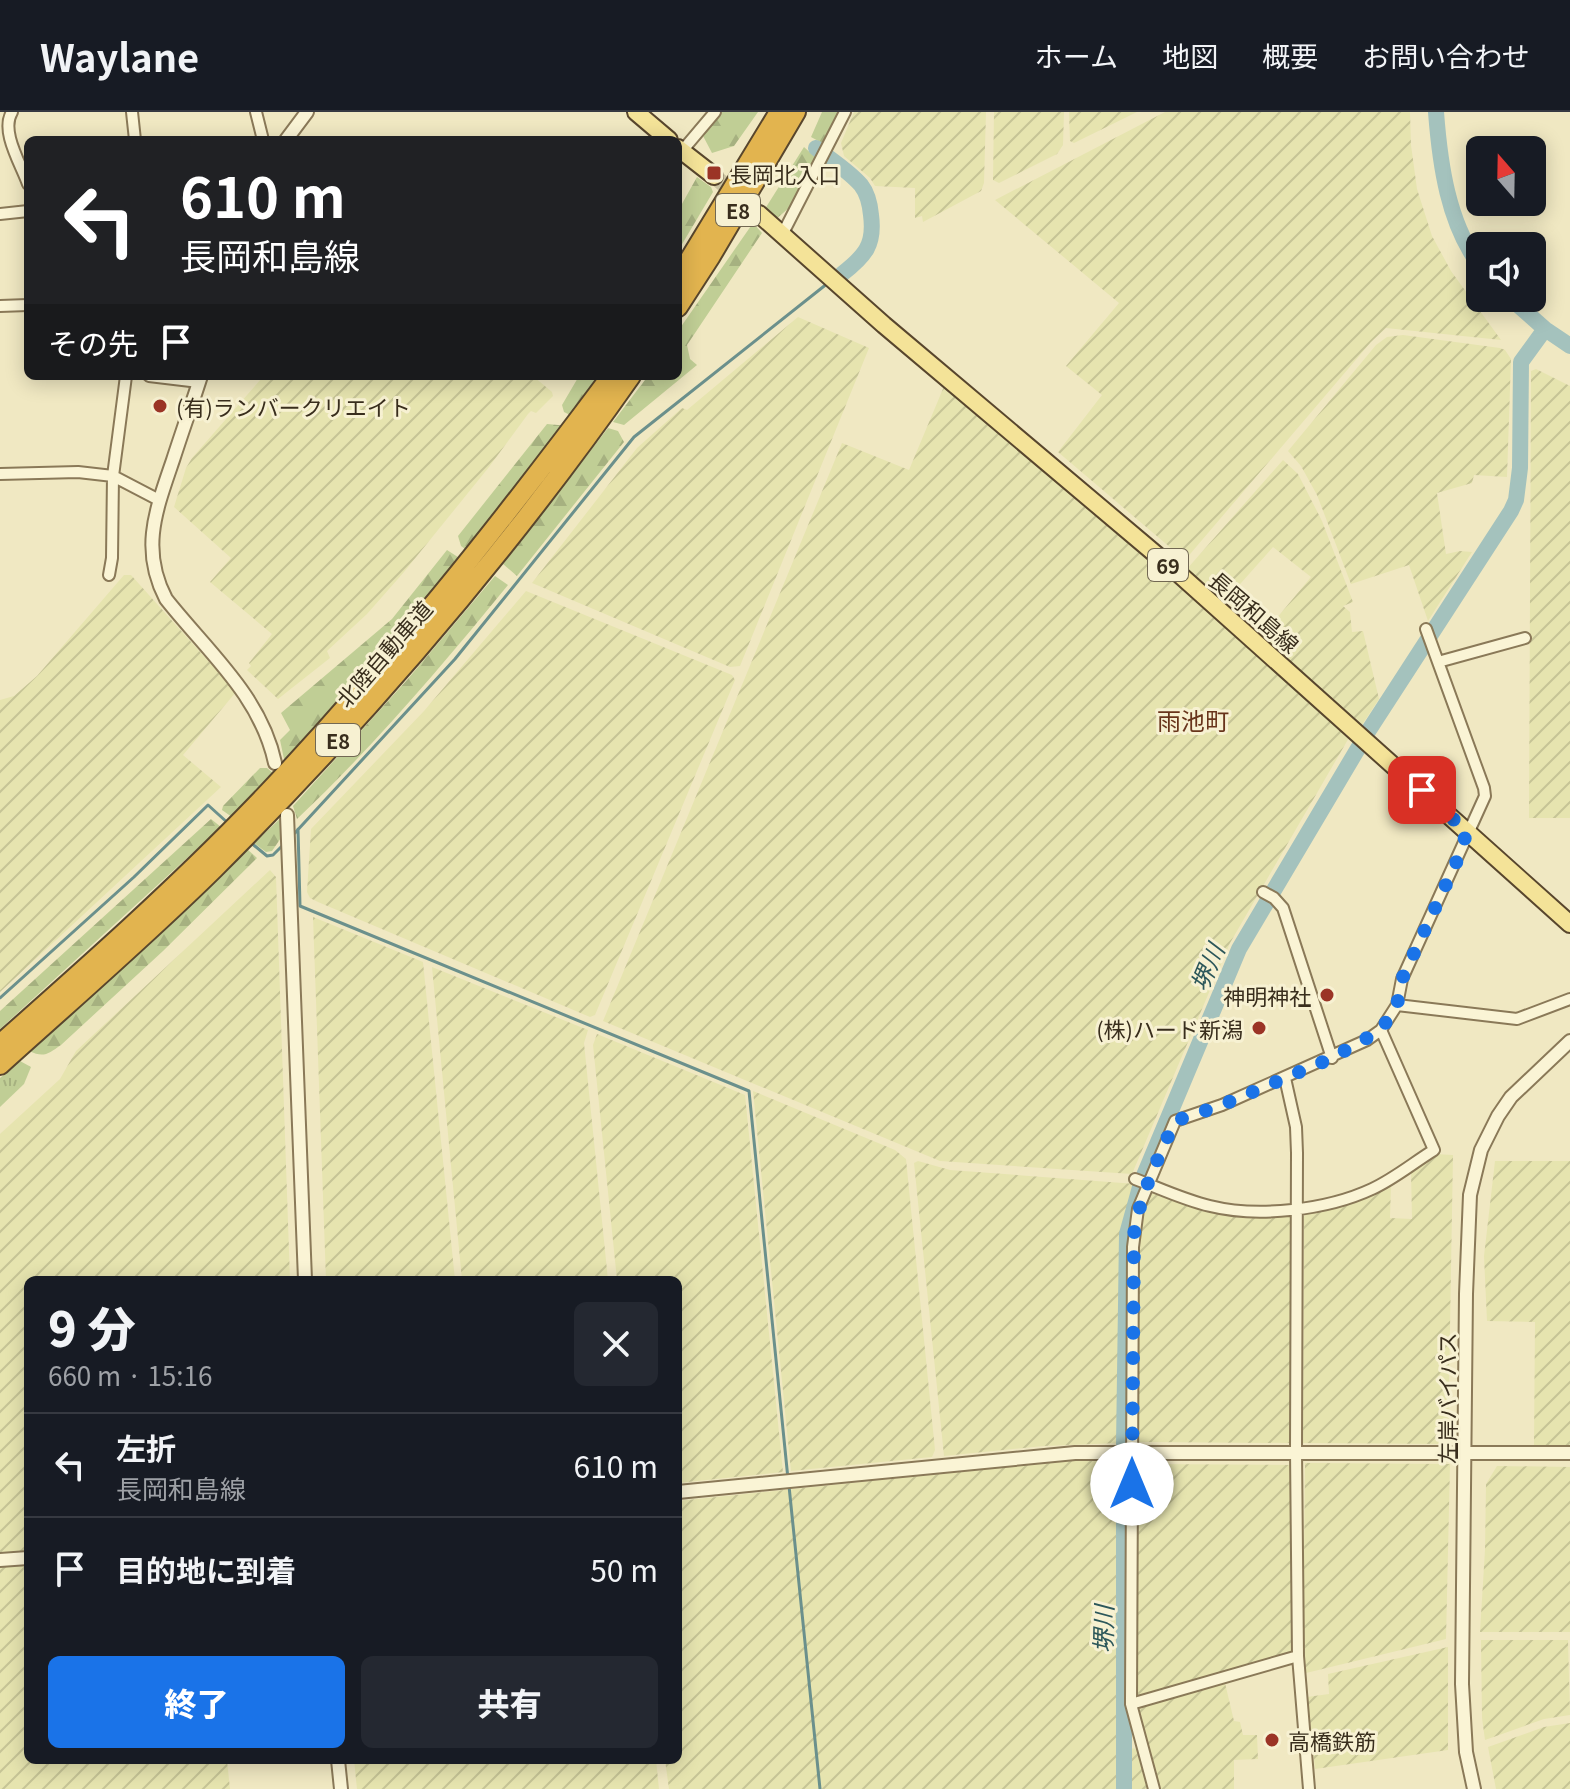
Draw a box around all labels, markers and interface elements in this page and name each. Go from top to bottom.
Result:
text: Waylane [40,28,199,83]
text: ホーム [1035,35,1118,75]
text: 地図 [1162,35,1218,75]
text: 概要 [1262,35,1318,75]
text: お問い合わせ [1362,35,1530,75]
north arrow [1466,136,1546,216]
map controls [1466,136,1546,312]
text: 610 m [180,153,346,234]
place label: 長岡北入口 [730,157,840,189]
marker: 長岡北入口 [705,164,723,182]
icon: left [48,168,152,272]
road number: E8 [716,194,760,226]
text: 長岡和島線 [180,228,360,280]
button: sound [1466,232,1546,312]
text: その先 [48,320,138,364]
icon: arrive [154,320,198,364]
place label: (有)ランバークリエイト [176,390,411,422]
marker: (有)ランバークリエイト [151,397,169,415]
road number: 69 [1148,549,1188,581]
street label: 長岡和島線 [1203,563,1307,659]
street label: 北陸自動車道 [328,593,438,713]
district label: 雨池町 [1157,702,1229,737]
road number: E8 [316,724,360,756]
pin [1388,756,1456,824]
icon: arrive [1400,768,1444,812]
water label: 堺川 [1181,935,1233,996]
place label: 神明神社 [1223,979,1311,1011]
marker: 神明神社 [1318,986,1336,1004]
place label: (株)ハード新潟 [1096,1012,1243,1044]
marker: (株)ハード新潟 [1250,1019,1268,1037]
text: 9 分 [48,1291,136,1361]
button: close [574,1302,658,1386]
street label: 左岸バイパス [1430,1332,1462,1464]
text: 660 m · 15:16 [48,1356,212,1393]
text: 左折 [116,1425,176,1469]
position arrow [1090,1442,1174,1526]
icon: left [48,1443,92,1487]
text: 610 m [574,1443,658,1487]
text: 長岡和島線 [116,1469,246,1506]
icon: arrive [48,1547,92,1591]
text: 目的地に到着 [116,1547,296,1591]
text: 50 m [590,1547,658,1591]
water label: 堺川 [1084,1602,1120,1653]
button: 終了 [48,1656,345,1748]
button: 共有 [361,1656,658,1748]
place label: 高橋鉄筋 [1288,1724,1376,1756]
marker: 高橋鉄筋 [1263,1731,1281,1749]

